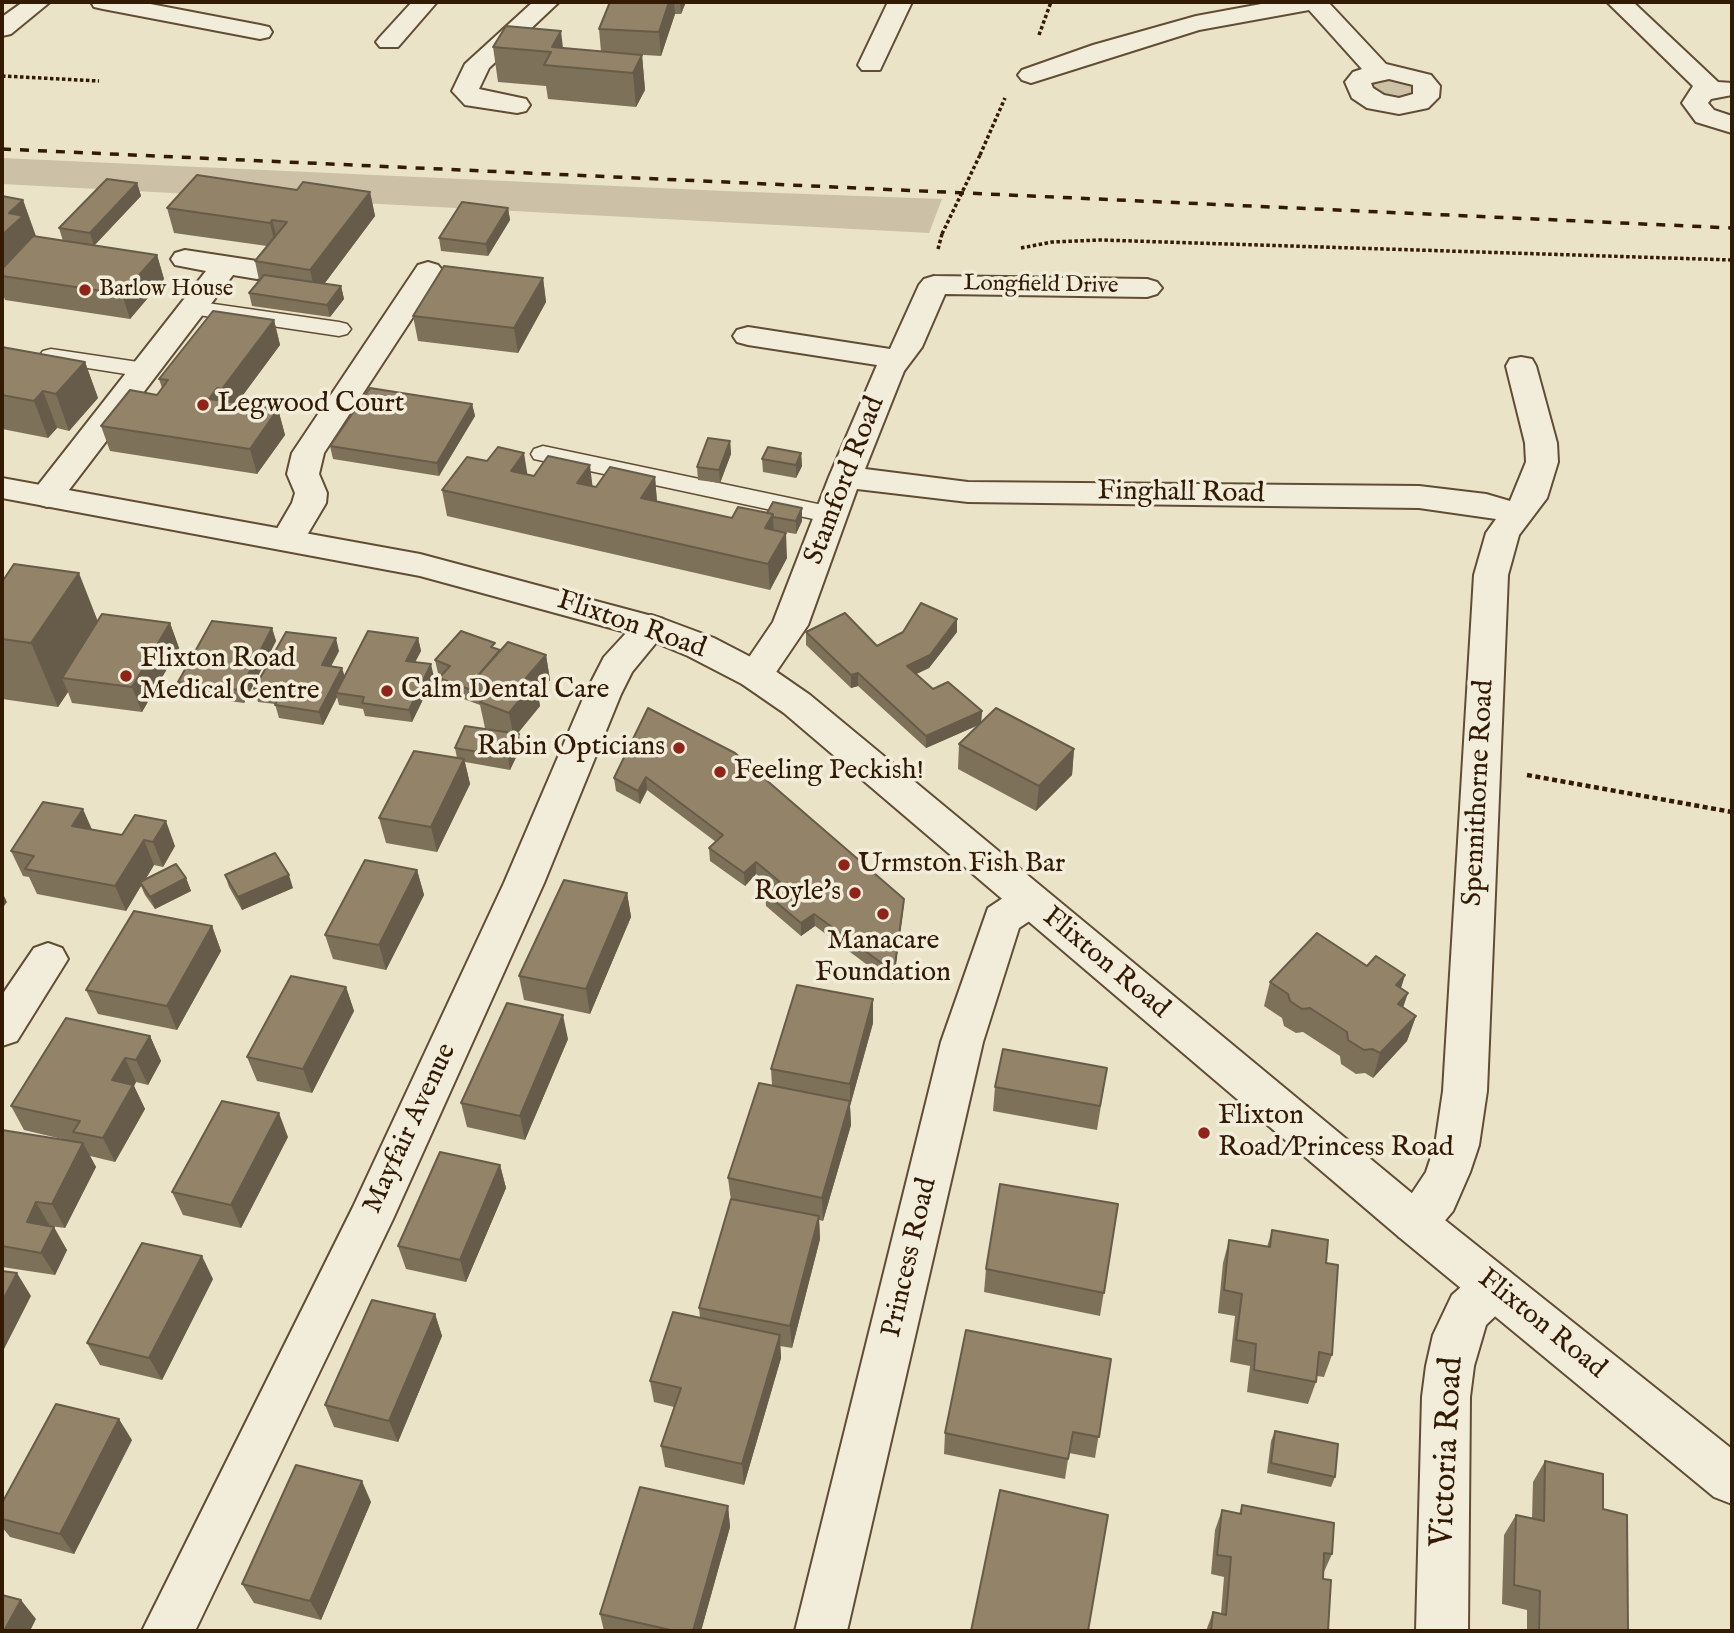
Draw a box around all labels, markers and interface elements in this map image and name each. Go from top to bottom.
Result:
street label: Longfield Drive [963,271,1119,301]
place label: Barlow House [99,276,233,304]
marker: Barlow House [77,282,93,298]
place label: Legwood Court [217,388,404,422]
street label: Stamford Road [799,392,893,570]
marker: Legwood Court [195,397,211,413]
street label: Finghall Road [1097,476,1265,512]
street label: Flixton Road [552,585,710,667]
place label: Flixton Road Medical Centre [140,643,320,709]
marker: Flixton Road Medical Centre [118,668,134,684]
place label: Calm Dental Care [401,674,609,708]
street label: Spennithorne Road [1457,679,1503,907]
marker: Calm Dental Care [379,683,395,699]
place label: Rabin Opticians [477,731,665,765]
marker: Rabin Opticians [671,740,687,756]
place label: Feeling Peckish! [734,755,924,789]
marker: Feeling Peckish! [712,764,728,780]
place label: Urmston Fish Bar [858,848,1065,882]
marker: Urmston Fish Bar [836,857,852,873]
place label: Royle's [754,876,841,910]
marker: Royle's [847,885,863,901]
street label: Flixton Road [1035,901,1175,1027]
marker: Manacare Foundation [875,906,891,922]
place label: Manacare Foundation [815,925,951,991]
street label: Mayfair Avenue [357,1039,465,1219]
place label: Flixton Road/Princess Road [1218,1100,1454,1166]
marker: Flixton Road/Princess Road [1196,1125,1212,1141]
street label: Princess Road [876,1175,946,1341]
street label: Flixton Road [1470,1263,1612,1387]
street label: Victoria Road [1424,1356,1474,1548]

